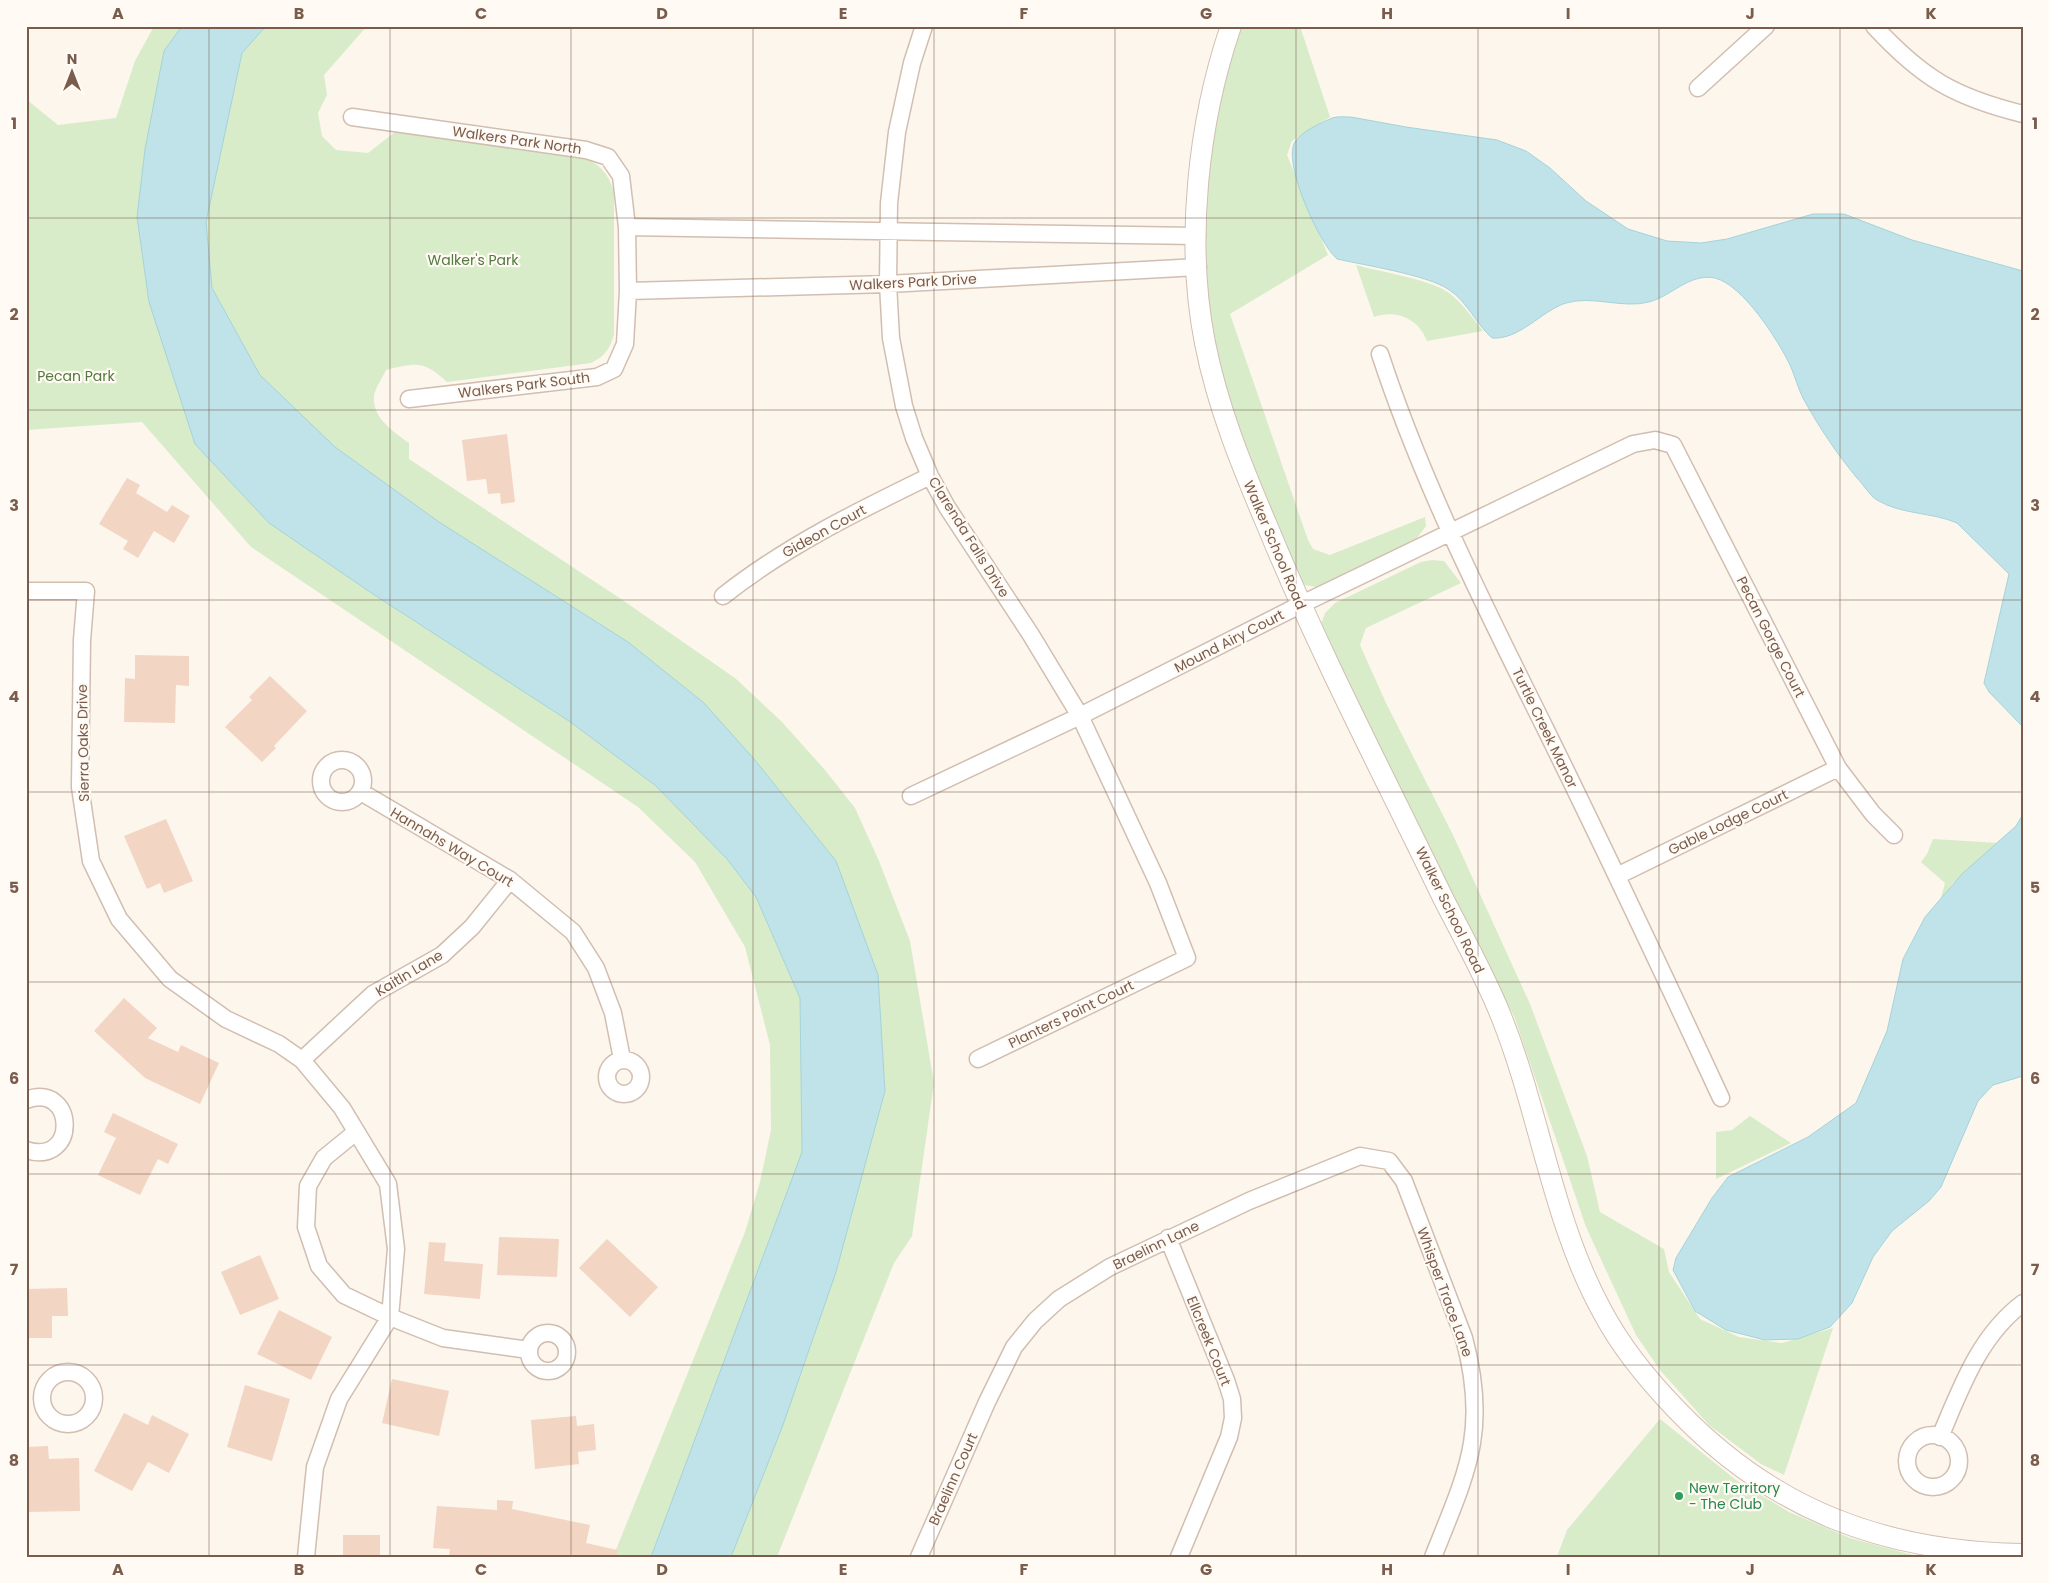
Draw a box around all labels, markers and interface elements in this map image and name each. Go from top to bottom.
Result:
text: A [112,2,124,25]
text: B [294,2,304,25]
text: C [475,2,487,25]
text: D [656,2,668,25]
text: E [839,2,847,25]
text: F [1020,2,1029,25]
text: G [1200,2,1212,25]
text: H [1381,2,1393,25]
text: I [1566,2,1570,25]
text: J [1745,2,1755,25]
text: K [1925,2,1937,25]
north arrow [48,48,98,98]
text: N [67,49,77,69]
text: 1 [11,112,17,135]
text: 1 [2032,112,2038,135]
street label: Walkers Park North [451,121,583,159]
park label: Walker's Park [428,250,519,270]
street label: Walkers Park Drive [849,269,978,295]
text: 2 [9,303,19,326]
text: 2 [2030,303,2040,326]
park label: Pecan Park [37,366,116,386]
street label: Walkers Park South [457,367,591,403]
street label: Clarenda Falls Drive [924,473,1014,601]
street label: Walker School Road [1239,477,1311,613]
text: 3 [9,494,19,517]
text: 3 [2030,494,2040,517]
street label: Gideon Court [778,500,870,562]
street label: Pecan Gorge Court [1732,573,1810,701]
street label: Mound Airy Court [1171,605,1287,677]
street label: Turtle Creek Manor [1507,664,1583,792]
street label: Sierra Oaks Drive [72,684,94,802]
text: 4 [9,685,20,708]
text: 4 [2030,685,2041,708]
street label: Gable Lodge Court [1665,784,1791,860]
street label: Hannahs Way Court [387,802,517,892]
street label: Walker School Road [1411,843,1489,977]
text: 5 [9,876,19,899]
text: 5 [2030,876,2040,899]
street label: Kaitln Lane [371,945,447,1001]
street label: Planters Point Court [1005,975,1137,1053]
text: 6 [9,1067,19,1090]
text: 6 [2030,1067,2040,1090]
street label: Braelinn Lane [1110,1215,1203,1275]
street label: Whisper Trace Lane [1412,1224,1478,1360]
text: 7 [10,1258,19,1281]
text: 7 [2031,1258,2040,1281]
street label: Ellcreek Court [1182,1293,1236,1389]
street label: Braelinn Court [924,1429,982,1529]
text: 8 [9,1449,19,1472]
text: 8 [2030,1449,2040,1472]
place label: New Territory - The Club [1689,1478,1780,1514]
marker: New Territory - The Club [1673,1490,1685,1502]
text: A [112,1558,124,1581]
text: B [294,1558,304,1581]
text: C [475,1558,487,1581]
text: D [656,1558,668,1581]
text: E [839,1558,847,1581]
text: F [1020,1558,1029,1581]
text: G [1200,1558,1212,1581]
text: H [1381,1558,1393,1581]
text: I [1566,1558,1570,1581]
text: J [1745,1558,1755,1581]
text: K [1925,1558,1937,1581]

